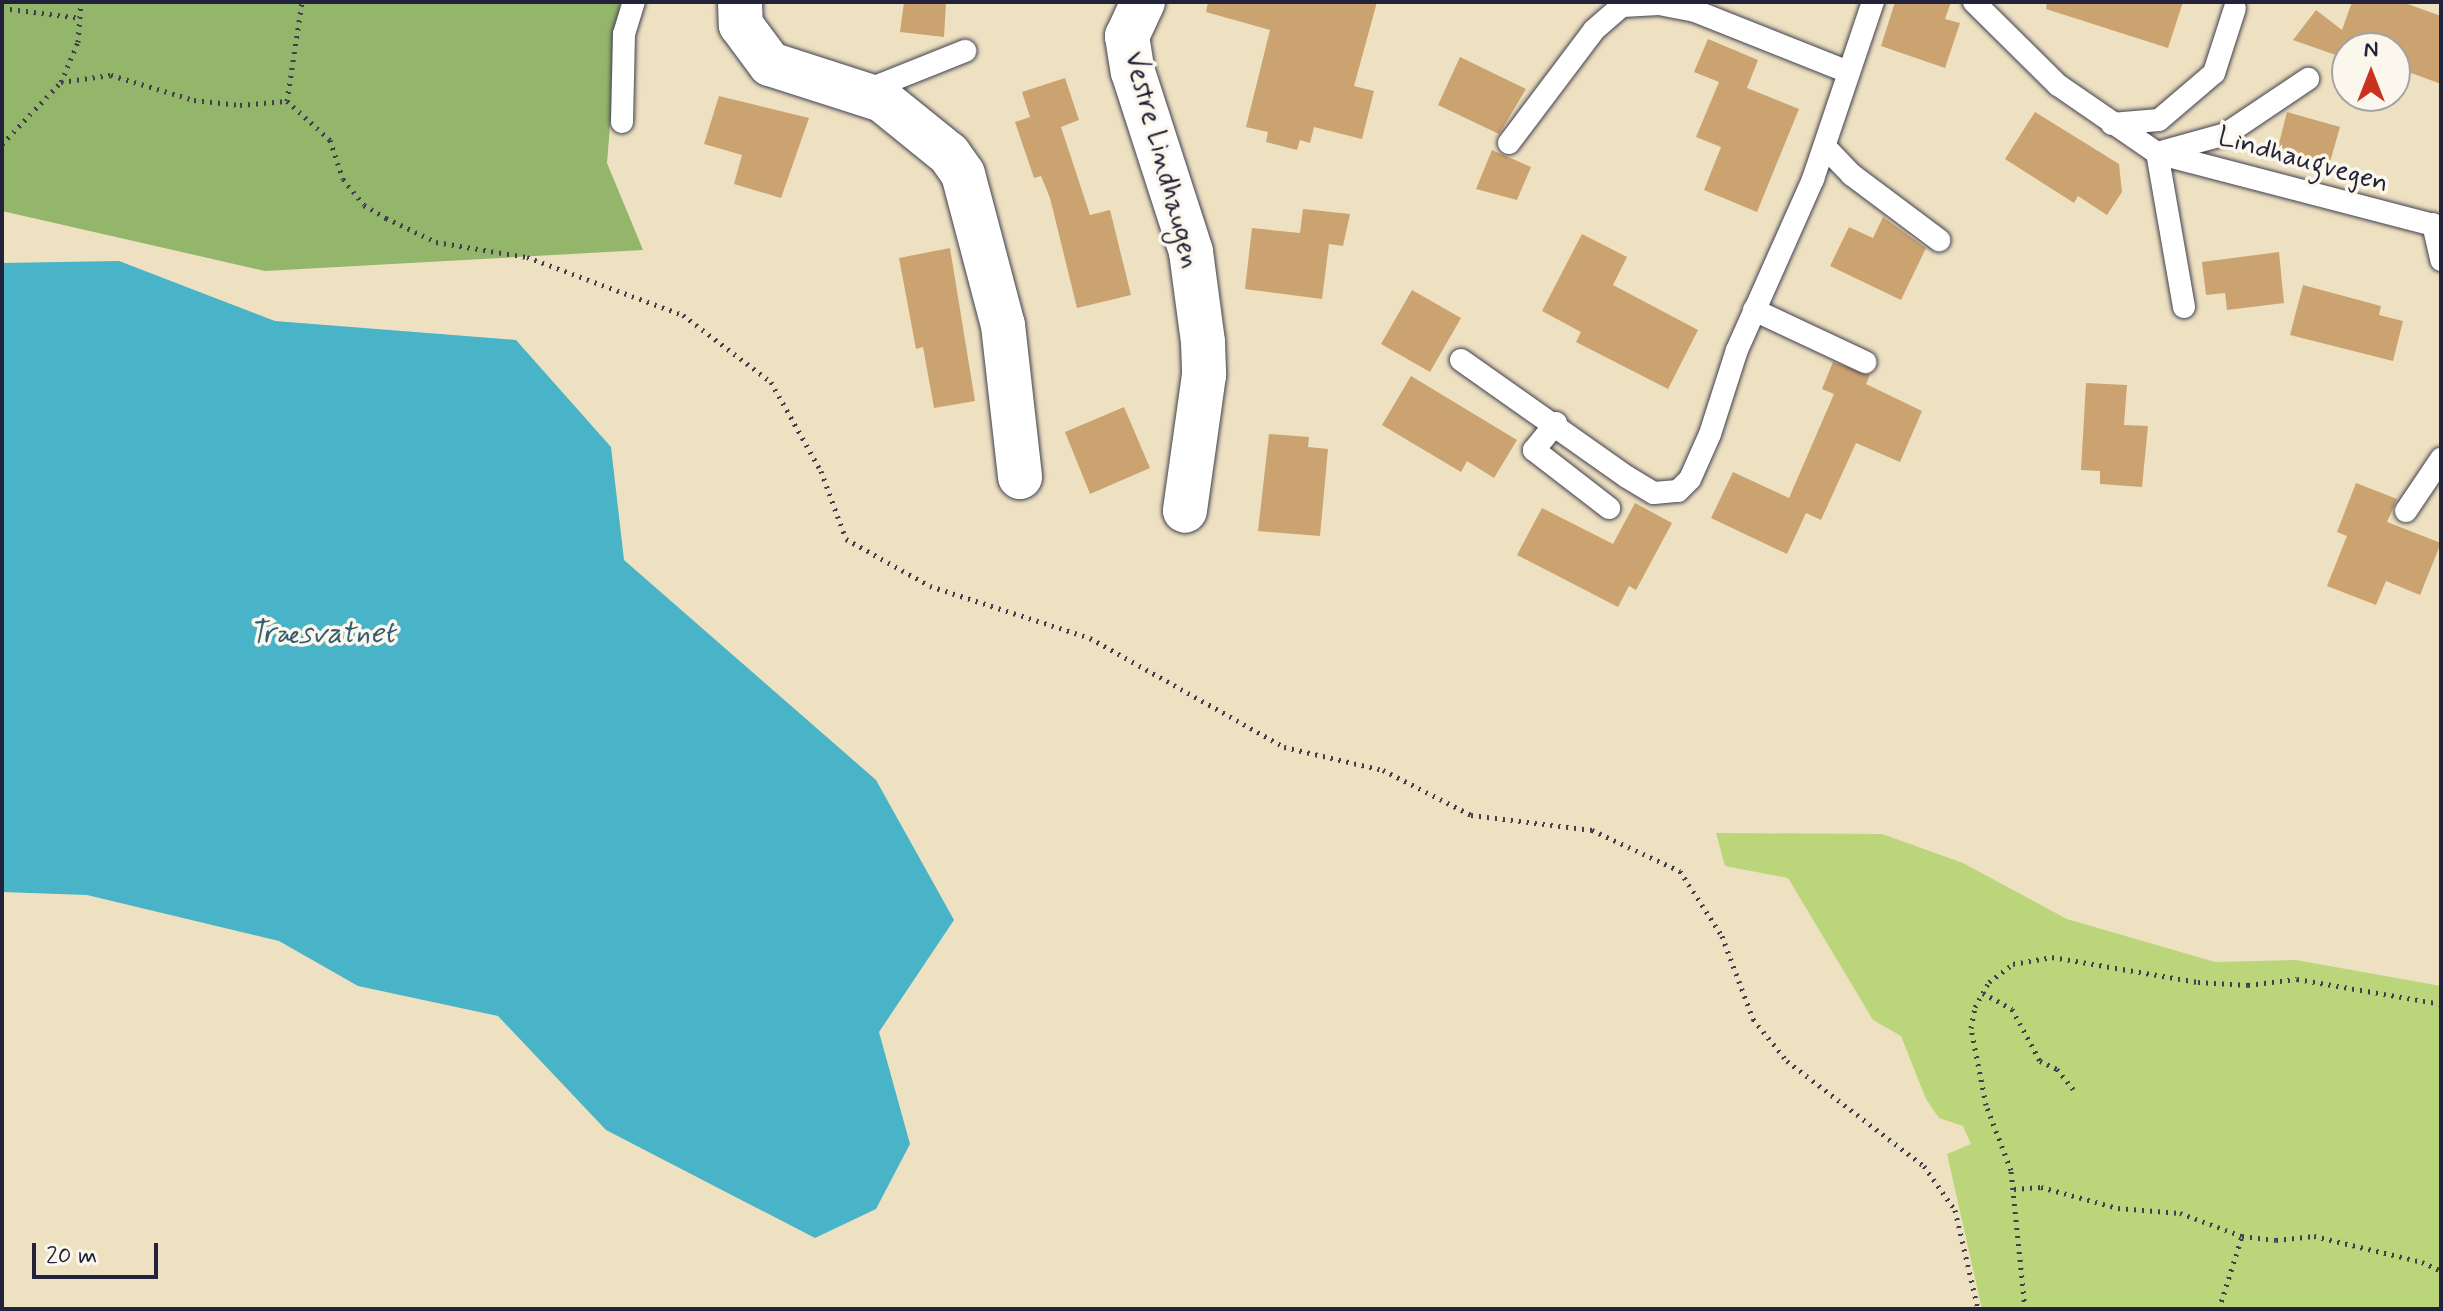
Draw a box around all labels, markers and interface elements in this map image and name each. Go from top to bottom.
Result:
north arrow [2331,32,2411,112]
text: N [2364,36,2378,64]
street label: Vestre Lindhaugen [1115,46,1207,274]
street label: Lindhaugvegen [2214,121,2392,201]
water label: Træsvatnet [249,616,395,652]
scale bar [36,1227,162,1277]
text: 20 m [46,1241,97,1272]

